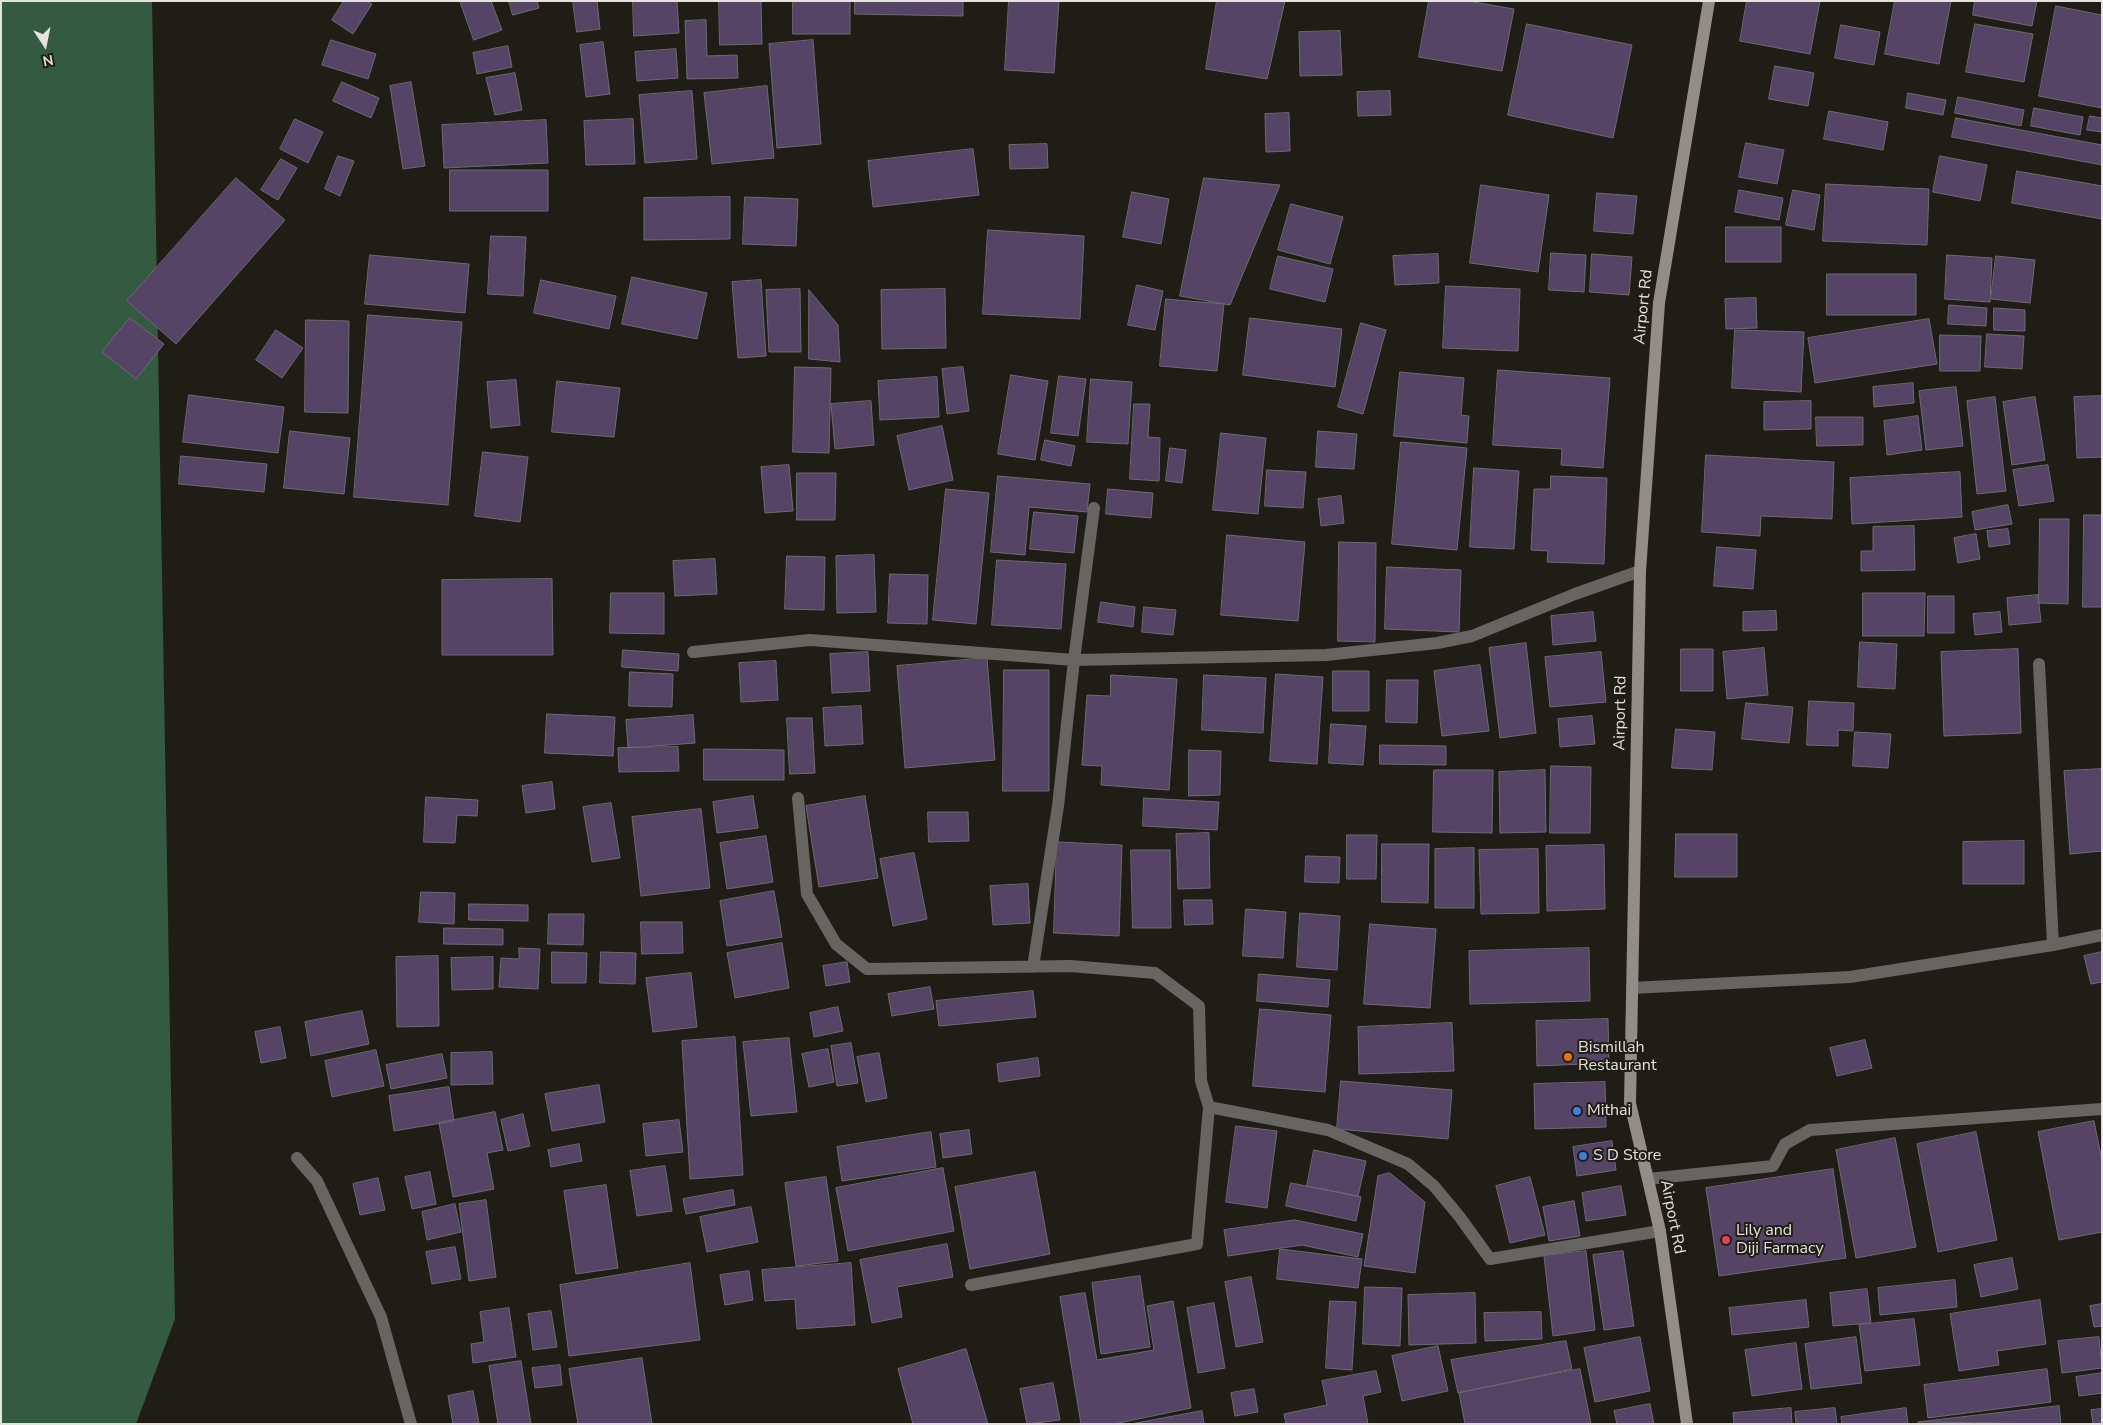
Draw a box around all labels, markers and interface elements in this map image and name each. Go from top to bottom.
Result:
north arrow [20,20,70,70]
text: N [41,50,55,71]
street label: Airport Rd [1631,269,1657,345]
street label: Airport Rd [1611,675,1631,751]
place label: Bismillah Restaurant [1578,1038,1657,1076]
marker: Bismillah Restaurant [1562,1051,1574,1063]
place label: Mithai [1587,1101,1631,1121]
marker: Mithai [1571,1105,1583,1117]
place label: S D Store [1593,1146,1661,1166]
marker: S D Store [1577,1150,1589,1162]
street label: Airport Rd [1655,1178,1689,1256]
place label: Lily and Diji Farmacy [1736,1221,1824,1259]
marker: Lily and Diji Farmacy [1720,1234,1732,1246]

